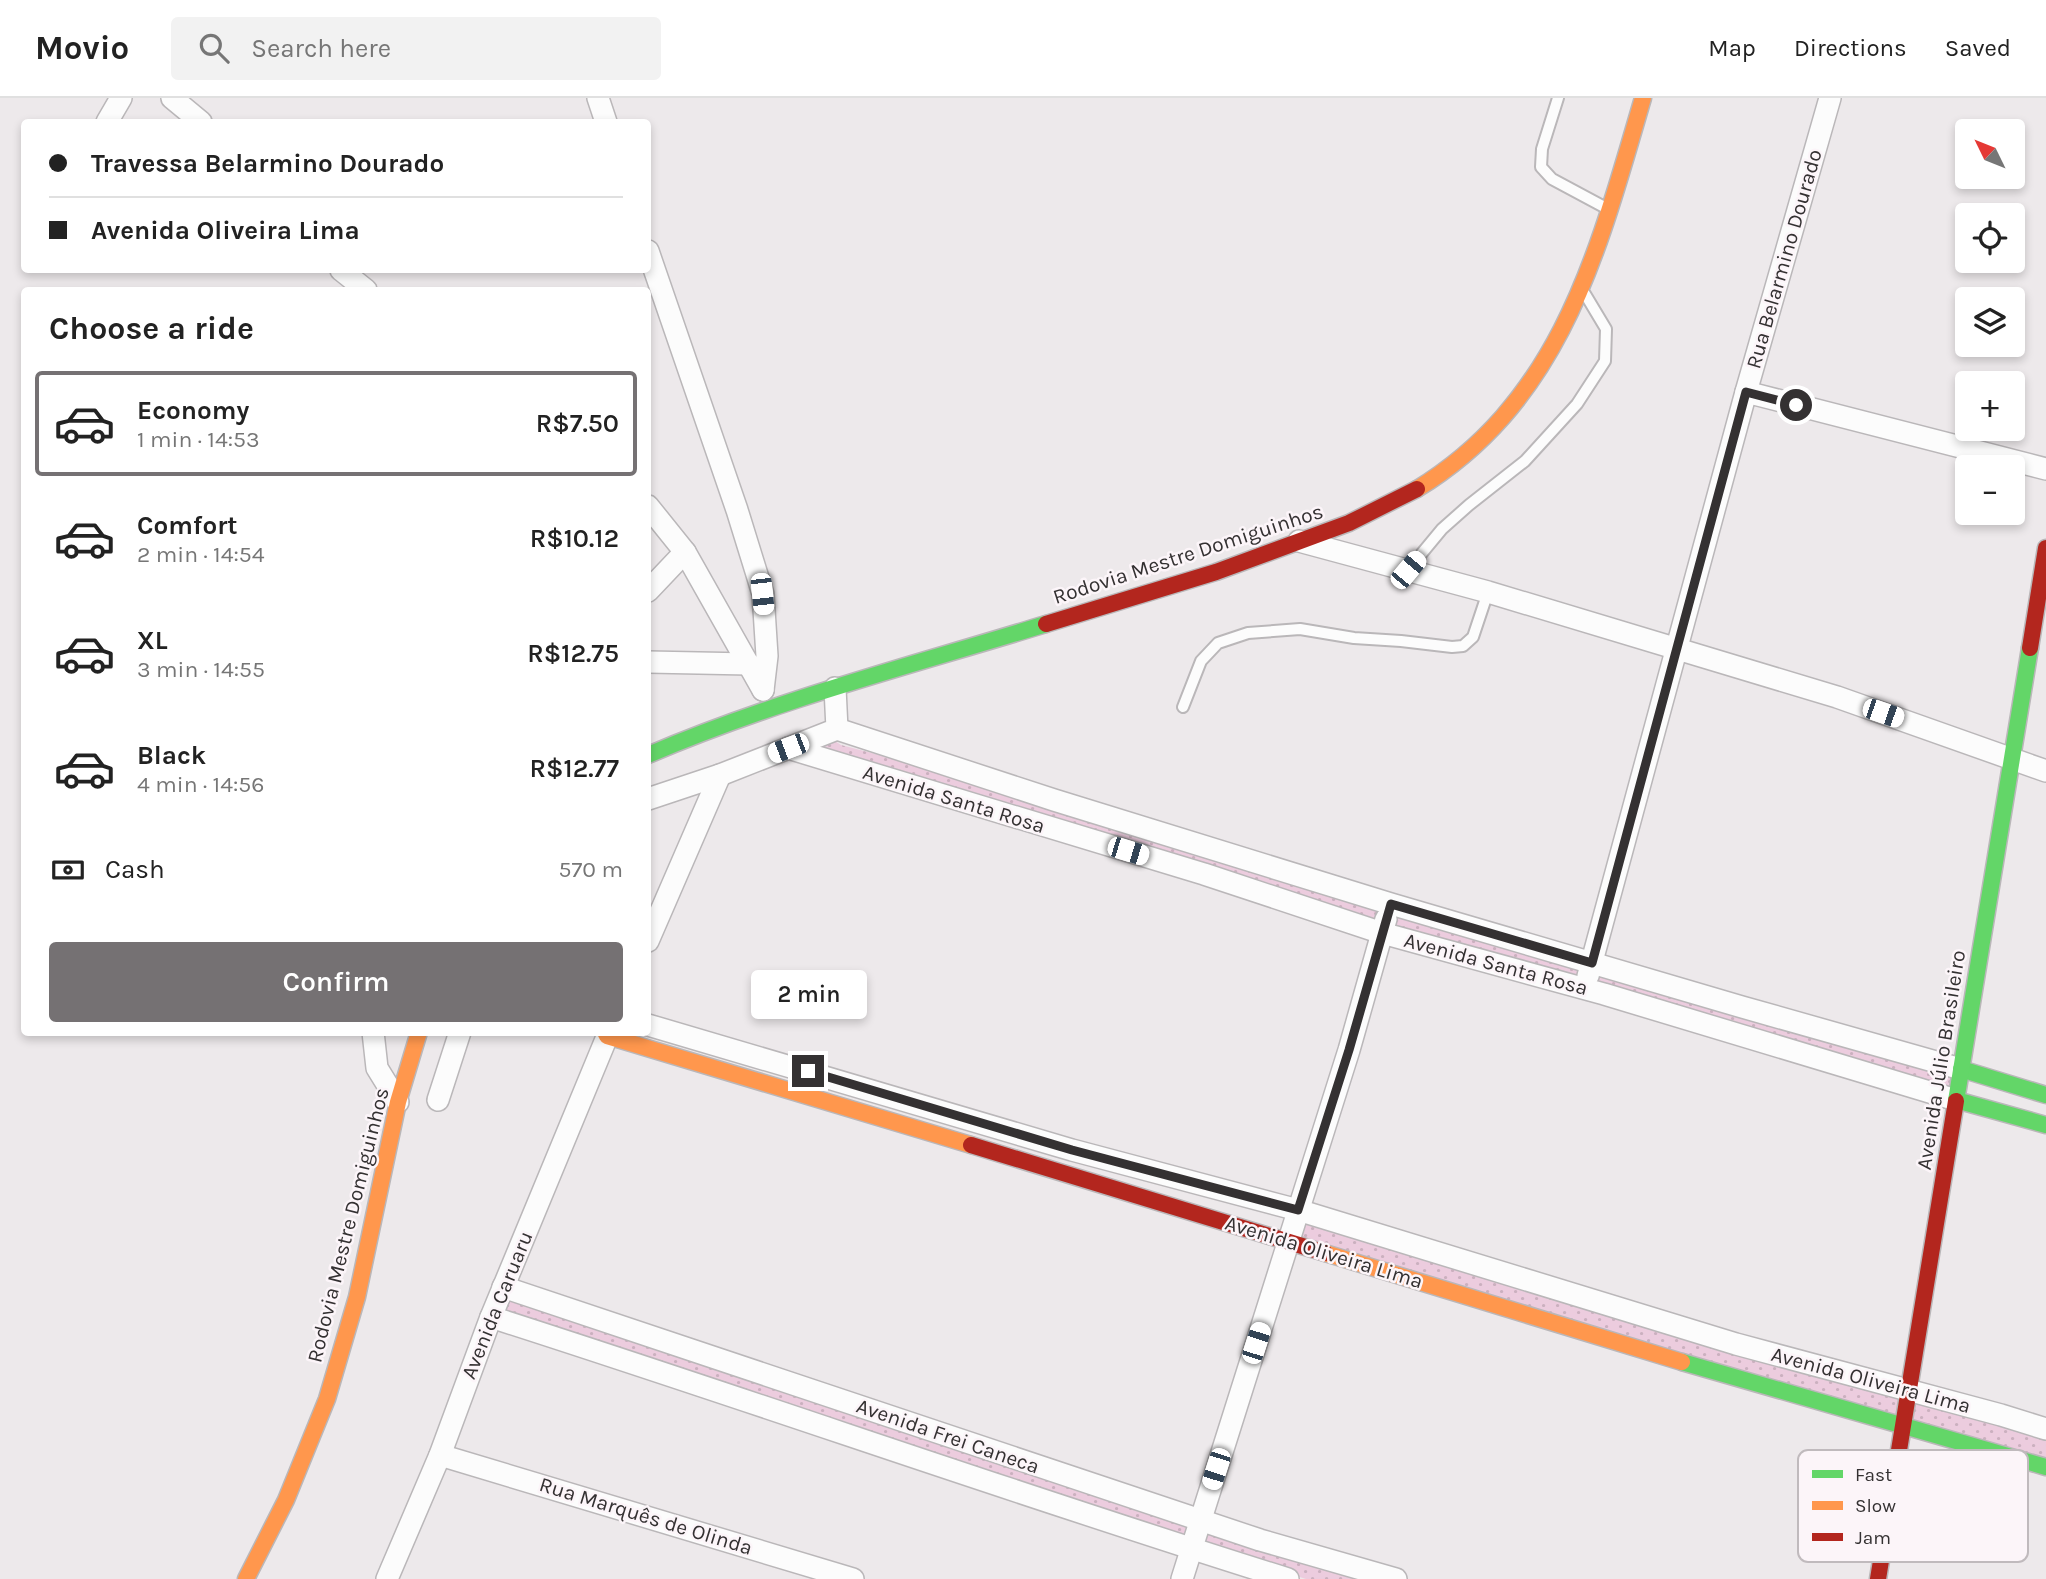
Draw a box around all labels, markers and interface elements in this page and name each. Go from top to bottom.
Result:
search box [171,17,661,80]
text: Movio [35,29,129,67]
icon: search [195,29,233,67]
text: Search here [251,33,391,64]
text: Map [1708,34,1756,62]
text: Directions [1794,34,1907,62]
text: Saved [1945,34,2011,62]
north arrow [1955,119,2025,189]
map controls [1955,119,2025,525]
street label: Rua Belarmino Dourado [1741,147,1827,371]
text: Travessa Belarmino Dourado [91,148,444,179]
button: locate [1955,203,2025,273]
text: Avenida Oliveira Lima [91,215,360,246]
button: layers [1955,287,2025,357]
text: Choose a ride [49,310,254,347]
button: + [1955,371,2025,441]
route start [1780,389,1812,421]
icon: car [53,392,116,455]
text: Economy [137,395,249,426]
text: R$7.50 [536,408,619,439]
text: 1 min · 14:53 [137,426,260,453]
button: − [1955,455,2025,525]
street label: Rodovia Mestre Domiguinhos [1050,499,1326,609]
icon: car [53,507,116,570]
text: Comfort [137,510,238,541]
text: R$10.12 [530,523,619,554]
text: 2 min · 14:54 [137,541,265,568]
car [1387,547,1430,593]
car [750,572,775,616]
icon: car [53,622,116,685]
text: XL [137,625,168,656]
text: R$12.75 [527,638,619,669]
text: 3 min · 14:55 [137,656,265,683]
car [1860,696,1907,730]
car [765,731,812,765]
icon: car [53,737,116,800]
text: Black [137,740,206,771]
text: R$12.77 [530,753,619,784]
street label: Avenida Santa Rosa [860,760,1048,838]
text: 4 min · 14:56 [137,771,265,798]
car [1105,835,1152,867]
icon: cash [49,851,87,889]
text: Cash [105,854,165,885]
text: 570 m [559,856,623,883]
street label: Avenida Santa Rosa [1402,928,1590,1000]
button: Confirm [49,942,623,1022]
street label: Avenida Júlio Brasileiro [1912,948,1970,1172]
callout: 2 min [750,970,866,1018]
text: 2 min [778,981,840,1008]
route end [792,1055,824,1087]
street label: Rodovia Mestre Domiguinhos [302,1085,394,1365]
street label: Avenida Oliveira Lima [1222,1210,1426,1294]
street label: Avenida Caruaru [456,1228,538,1382]
car [1240,1320,1273,1366]
street label: Avenida Oliveira Lima [1769,1342,1973,1418]
street label: Avenida Frei Caneca [853,1393,1043,1479]
car [1200,1446,1233,1492]
legend [1798,1450,2028,1562]
text: Fast [1855,1464,1892,1486]
street label: Rua Marquês de Olinda [537,1472,755,1560]
text: Slow [1855,1495,1896,1517]
text: Jam [1855,1527,1891,1549]

